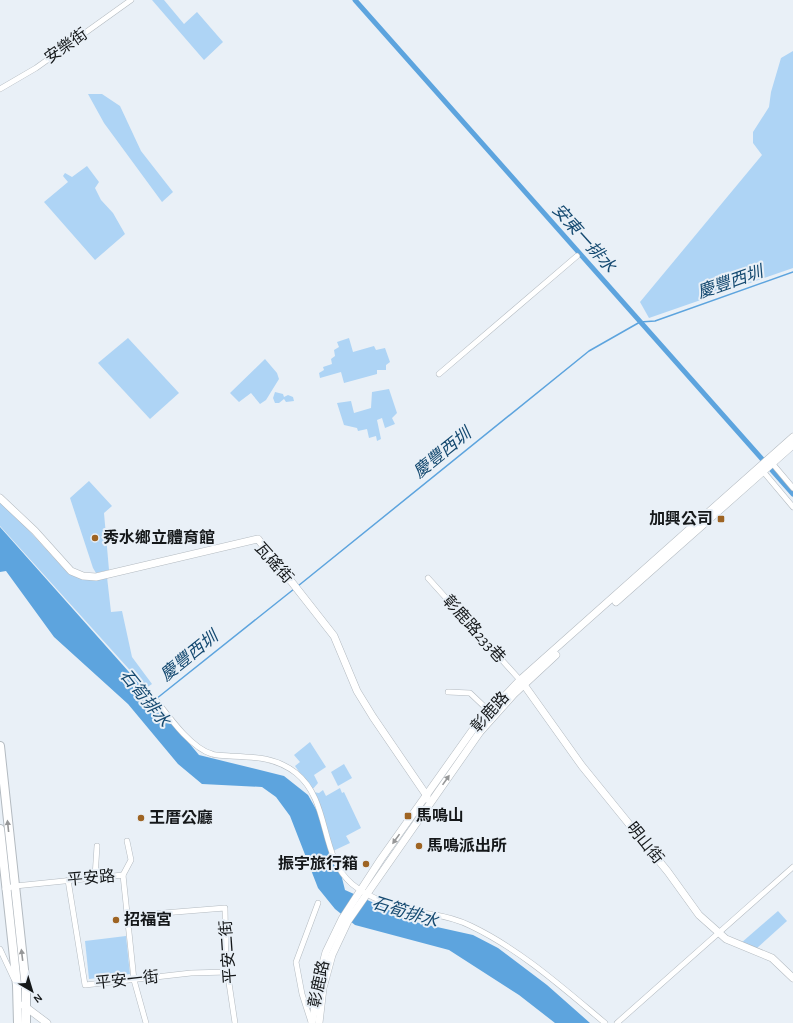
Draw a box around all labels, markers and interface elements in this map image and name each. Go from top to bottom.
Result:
street label: 安樂街 [41,25,90,66]
water label: 安東一排水 [549,200,620,276]
water label: 慶豐西圳 [695,261,768,301]
water label: 慶豐西圳 [410,422,476,481]
place label: 加興公司 [649,510,713,527]
marker: 加興公司 [716,514,726,524]
place label: 秀水鄉立體育館 [103,529,215,546]
marker: 秀水鄉立體育館 [90,533,100,543]
street label: 瓦磘街 [252,539,297,586]
street label: 彰鹿路233巷 [440,592,509,666]
water label: 慶豐西圳 [157,625,223,684]
water label: 石筍排水 [117,666,174,731]
street label: 彰鹿路 [467,688,512,735]
one-way arrow [442,775,450,786]
place label: 馬鳴山 [416,807,464,824]
place label: 王厝公廳 [149,809,213,826]
marker: 馬鳴山 [403,811,413,821]
marker: 王厝公廳 [136,813,146,823]
street label: 明山街 [624,819,667,867]
one-way arrow [5,820,11,832]
one-way arrow [392,834,400,844]
place label: 馬鳴派出所 [427,837,507,854]
marker: 馬鳴派出所 [414,841,424,851]
place label: 振宇旅行箱 [278,855,358,872]
marker: 振宇旅行箱 [361,859,371,869]
street label: 平安路 [66,867,116,888]
water label: 石筍排水 [370,893,441,930]
place label: 招福宮 [124,911,172,928]
marker: 招福宮 [111,915,121,925]
street label: 平安二街 [217,920,238,985]
one-way arrow [19,949,25,961]
street label: 彰鹿路 [305,959,332,1009]
street label: 平安一街 [94,968,160,991]
north arrow [12,971,52,1011]
text: N [31,992,44,1005]

